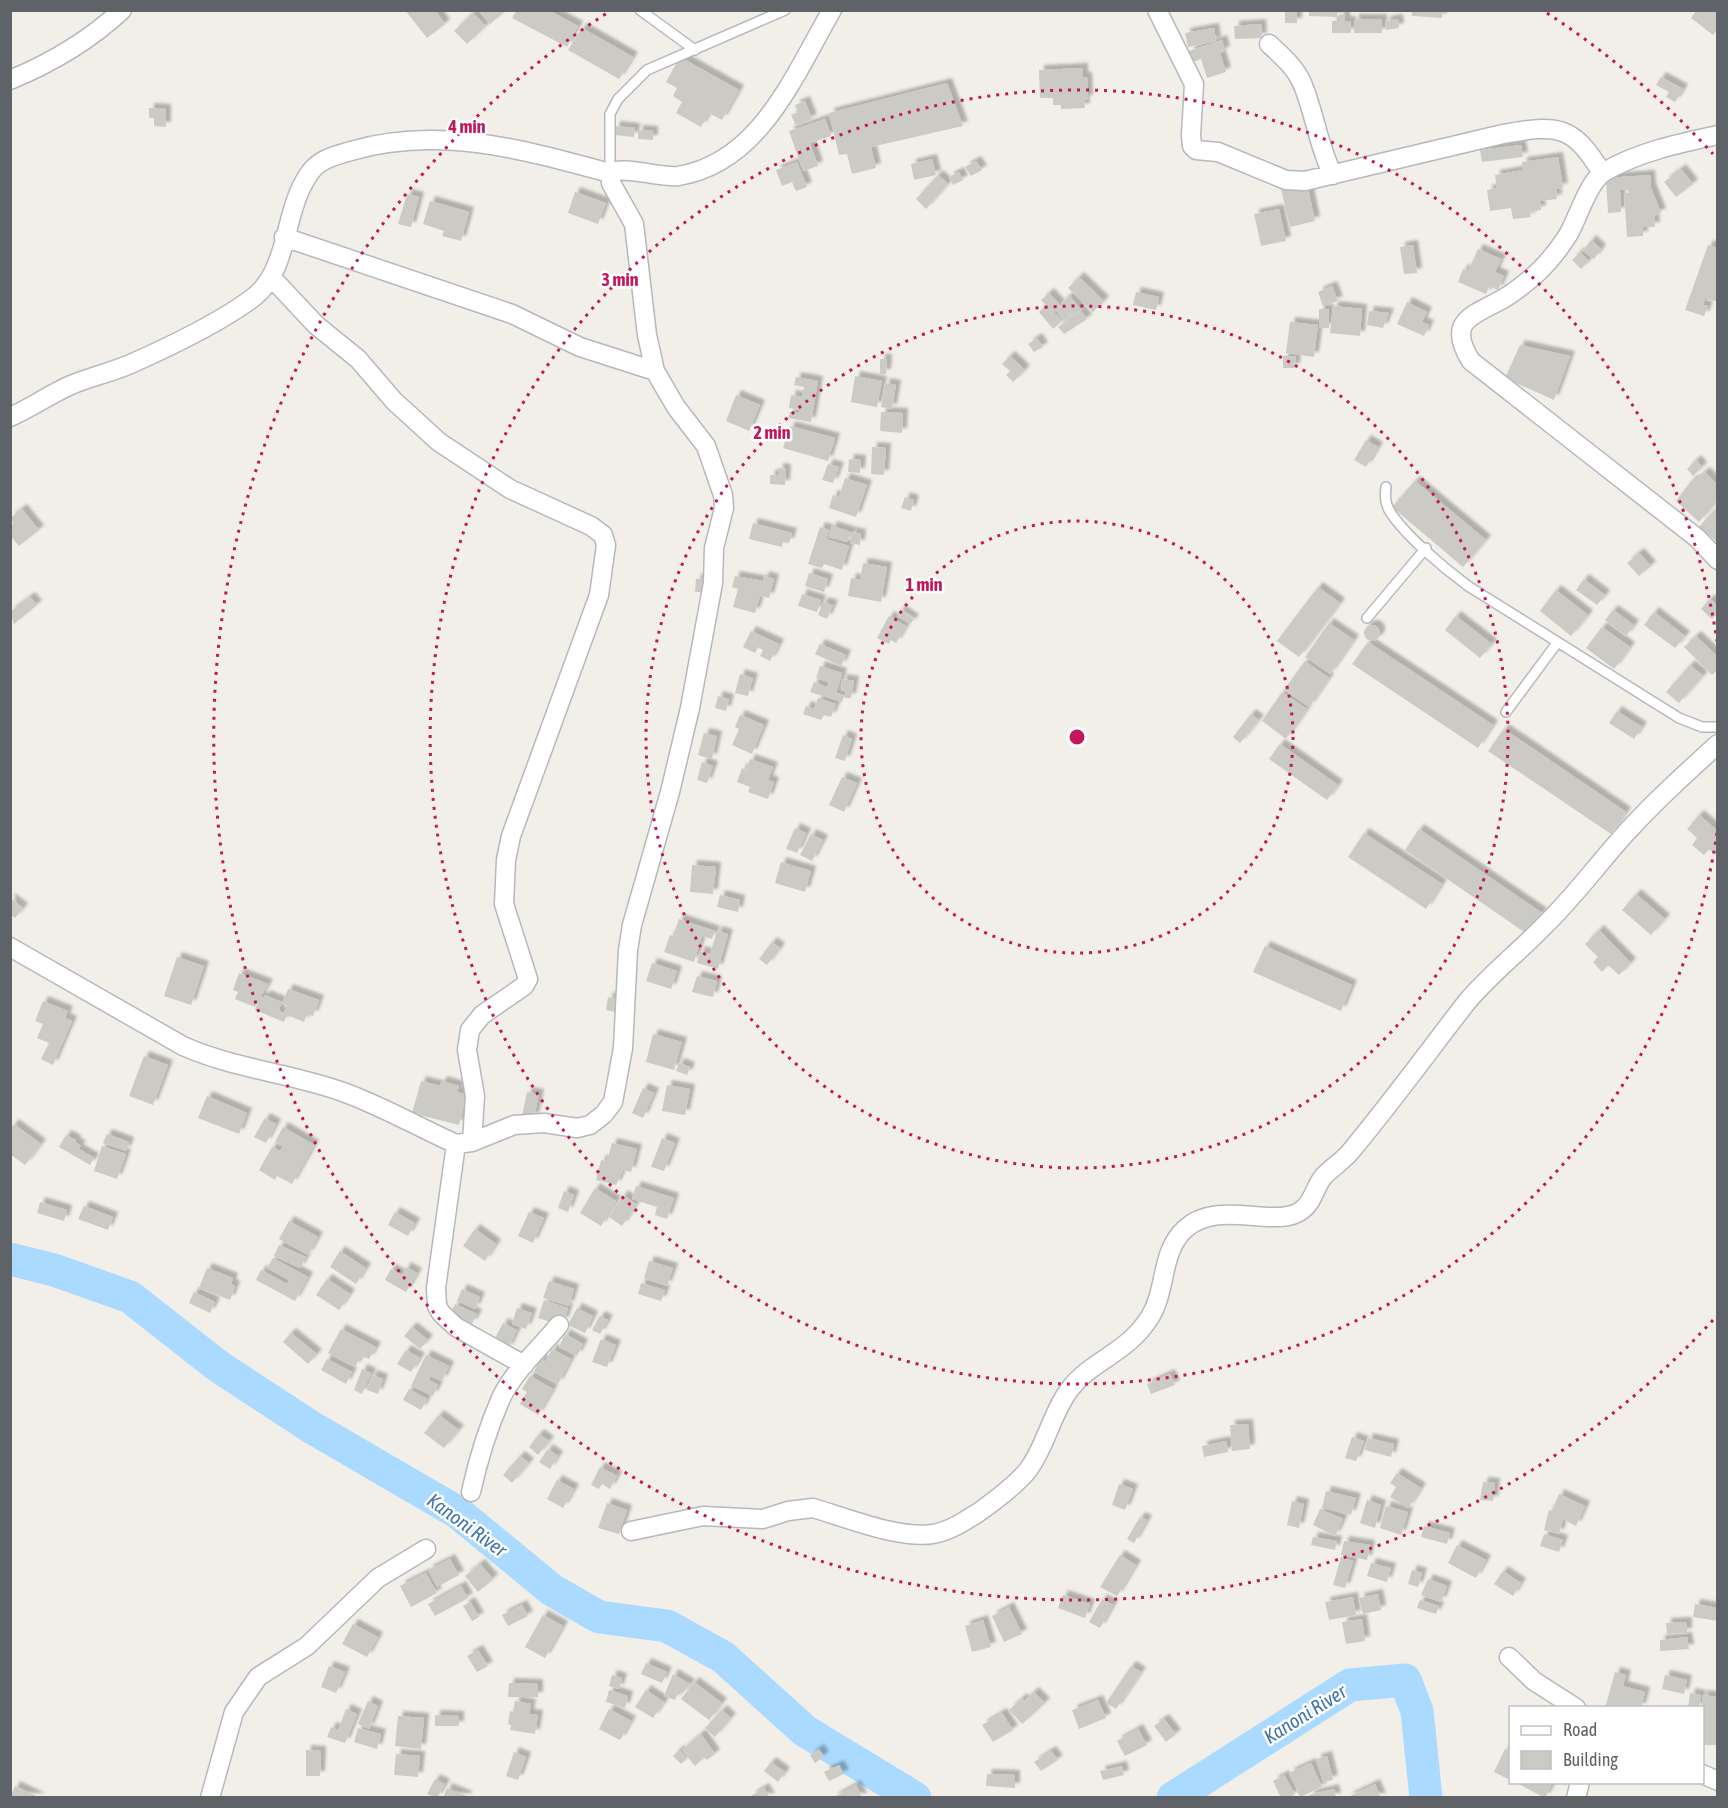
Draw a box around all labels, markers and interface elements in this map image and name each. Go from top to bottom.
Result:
text: 4 min [448,116,486,137]
text: 3 min [602,269,639,290]
text: 2 min [754,422,791,443]
text: 1 min [906,574,943,595]
centre of rings [1067,727,1087,747]
water label: Kanoni River [423,1488,512,1562]
water label: Kanoni River [1259,1679,1351,1748]
legend [1509,1706,1704,1784]
text: Road [1563,1719,1597,1740]
text: Building [1563,1749,1618,1770]

